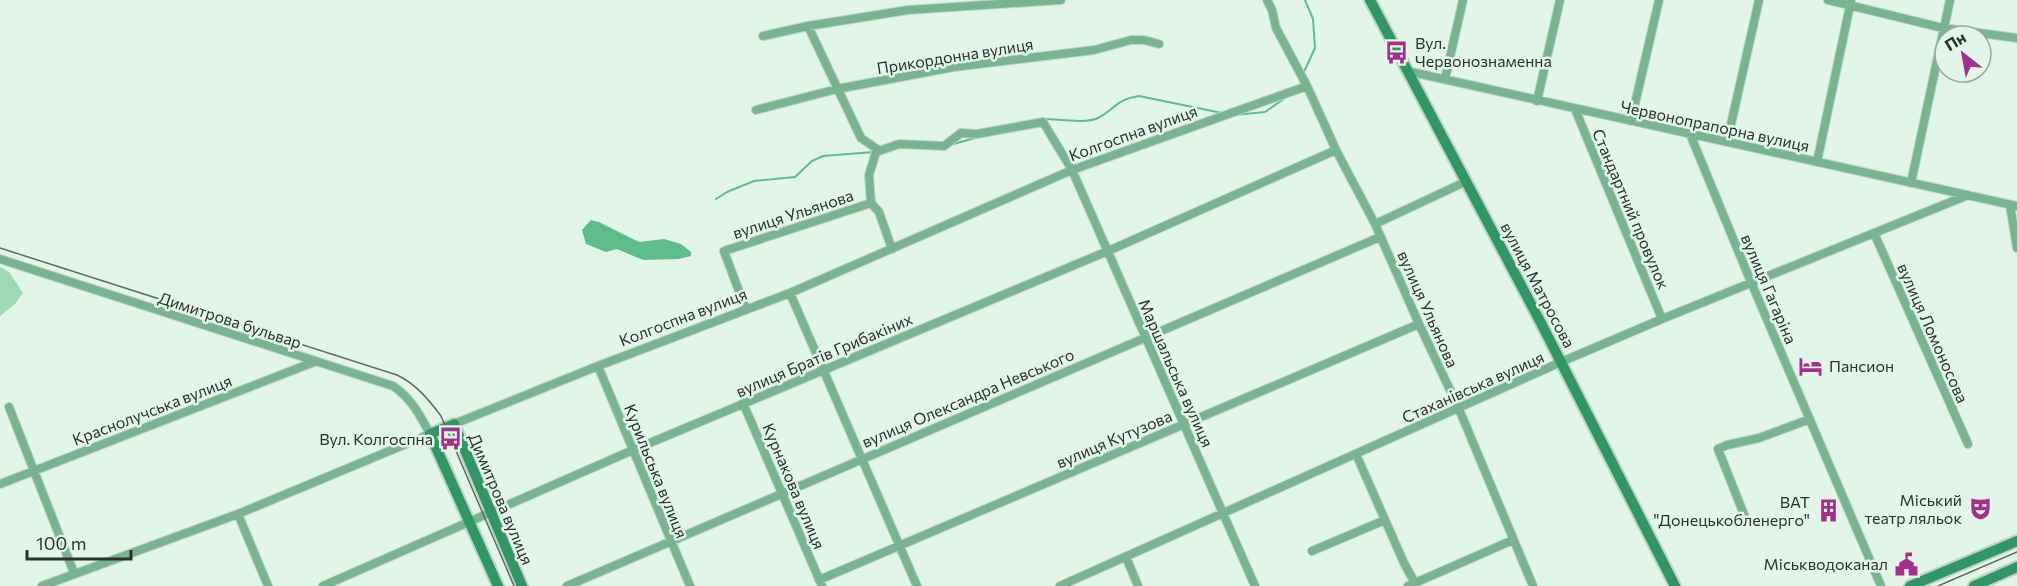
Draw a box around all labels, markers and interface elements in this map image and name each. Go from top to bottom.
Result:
north arrow [1933,24,1993,84]
text: Пн [1941,27,1969,54]
place label: Вул. Червонознаменна [1415,33,1552,70]
street label: Прикордонна вулиця [875,34,1035,77]
bus stop icon: Вул. Червонознаменна [1384,39,1410,65]
street label: Червонопрапорна вулиця [1619,96,1811,155]
street label: Колгоспна вулиця [1066,100,1200,165]
street label: Стандартний провулок [1589,126,1674,292]
street label: вулиця Ульянова [730,185,856,242]
street label: вулиця Матросова [1497,219,1580,351]
street label: вулиця Гагаріна [1738,231,1801,347]
street label: вулиця Ульянова [1394,247,1463,370]
street label: вулиця Ломоносова [1894,260,1973,406]
street label: Колгоспна вулиця [616,283,749,350]
street label: Димитрова бульвар [156,287,304,352]
street label: Маршальська вулиця [1135,296,1218,450]
street label: вулиця Братів Грибакіних [733,308,915,400]
street label: вулиця Олександра Невського [859,344,1077,451]
street label: Стаханівська вулиця [1399,347,1547,426]
hotel icon: Пансион [1798,353,1824,379]
place label: Пансион [1829,356,1894,375]
street label: Краснолучська вулиця [69,370,234,449]
street label: Курильська вулиця [621,401,692,541]
street label: вулиця Кутузова [1053,406,1174,471]
street label: Курнакова вулиця [759,420,830,552]
bus stop icon: Вул. Колгоспна [438,426,464,452]
place label: Вул. Колгоспна [319,429,433,448]
street label: Димитрова вулиця [465,430,538,567]
place label: Міський театр ляльок [1865,490,1962,527]
place label: ВАТ "Донецькобленерго" [1653,492,1810,529]
theatre icon: Міський театр ляльок [1967,496,1993,522]
building icon: ВАТ "Донецькобленерго" [1815,498,1841,524]
scale bar [27,523,130,561]
text: 100 m [36,532,86,554]
public building icon: Міськводоканал [1893,551,1919,577]
place label: Міськводоканал [1764,554,1888,573]

